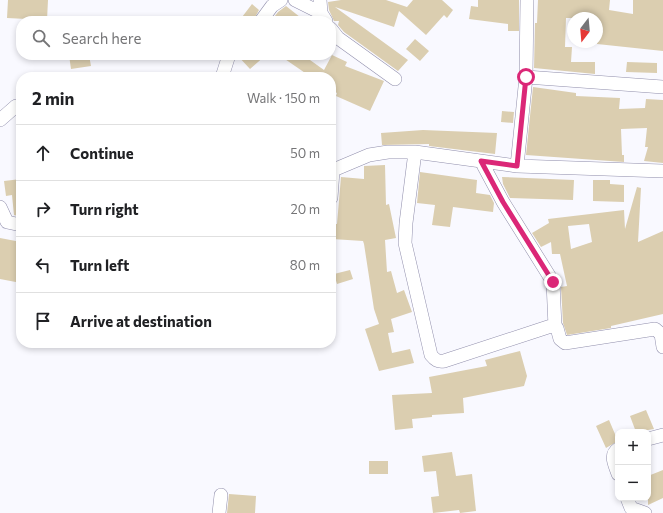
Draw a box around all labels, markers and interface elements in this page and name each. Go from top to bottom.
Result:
north arrow [567,12,603,48]
search box [16,16,336,60]
icon: search [30,27,52,49]
text: Search here [62,29,141,47]
route start [517,68,535,86]
text: 2 min [32,88,74,109]
text: Walk · 150 m [247,90,320,106]
icon: ahead [32,142,54,164]
text: Continue [70,144,134,162]
text: 50 m [290,145,320,161]
icon: right [32,198,54,220]
text: Turn right [70,200,139,218]
text: 20 m [291,201,320,217]
icon: left [32,254,54,276]
text: Turn left [70,256,129,274]
text: 80 m [290,257,320,273]
route end [544,273,562,291]
icon: arrive [32,310,54,332]
text: Arrive at destination [70,312,212,330]
map controls [615,429,651,501]
button: + [615,429,651,465]
button: − [615,465,651,501]

